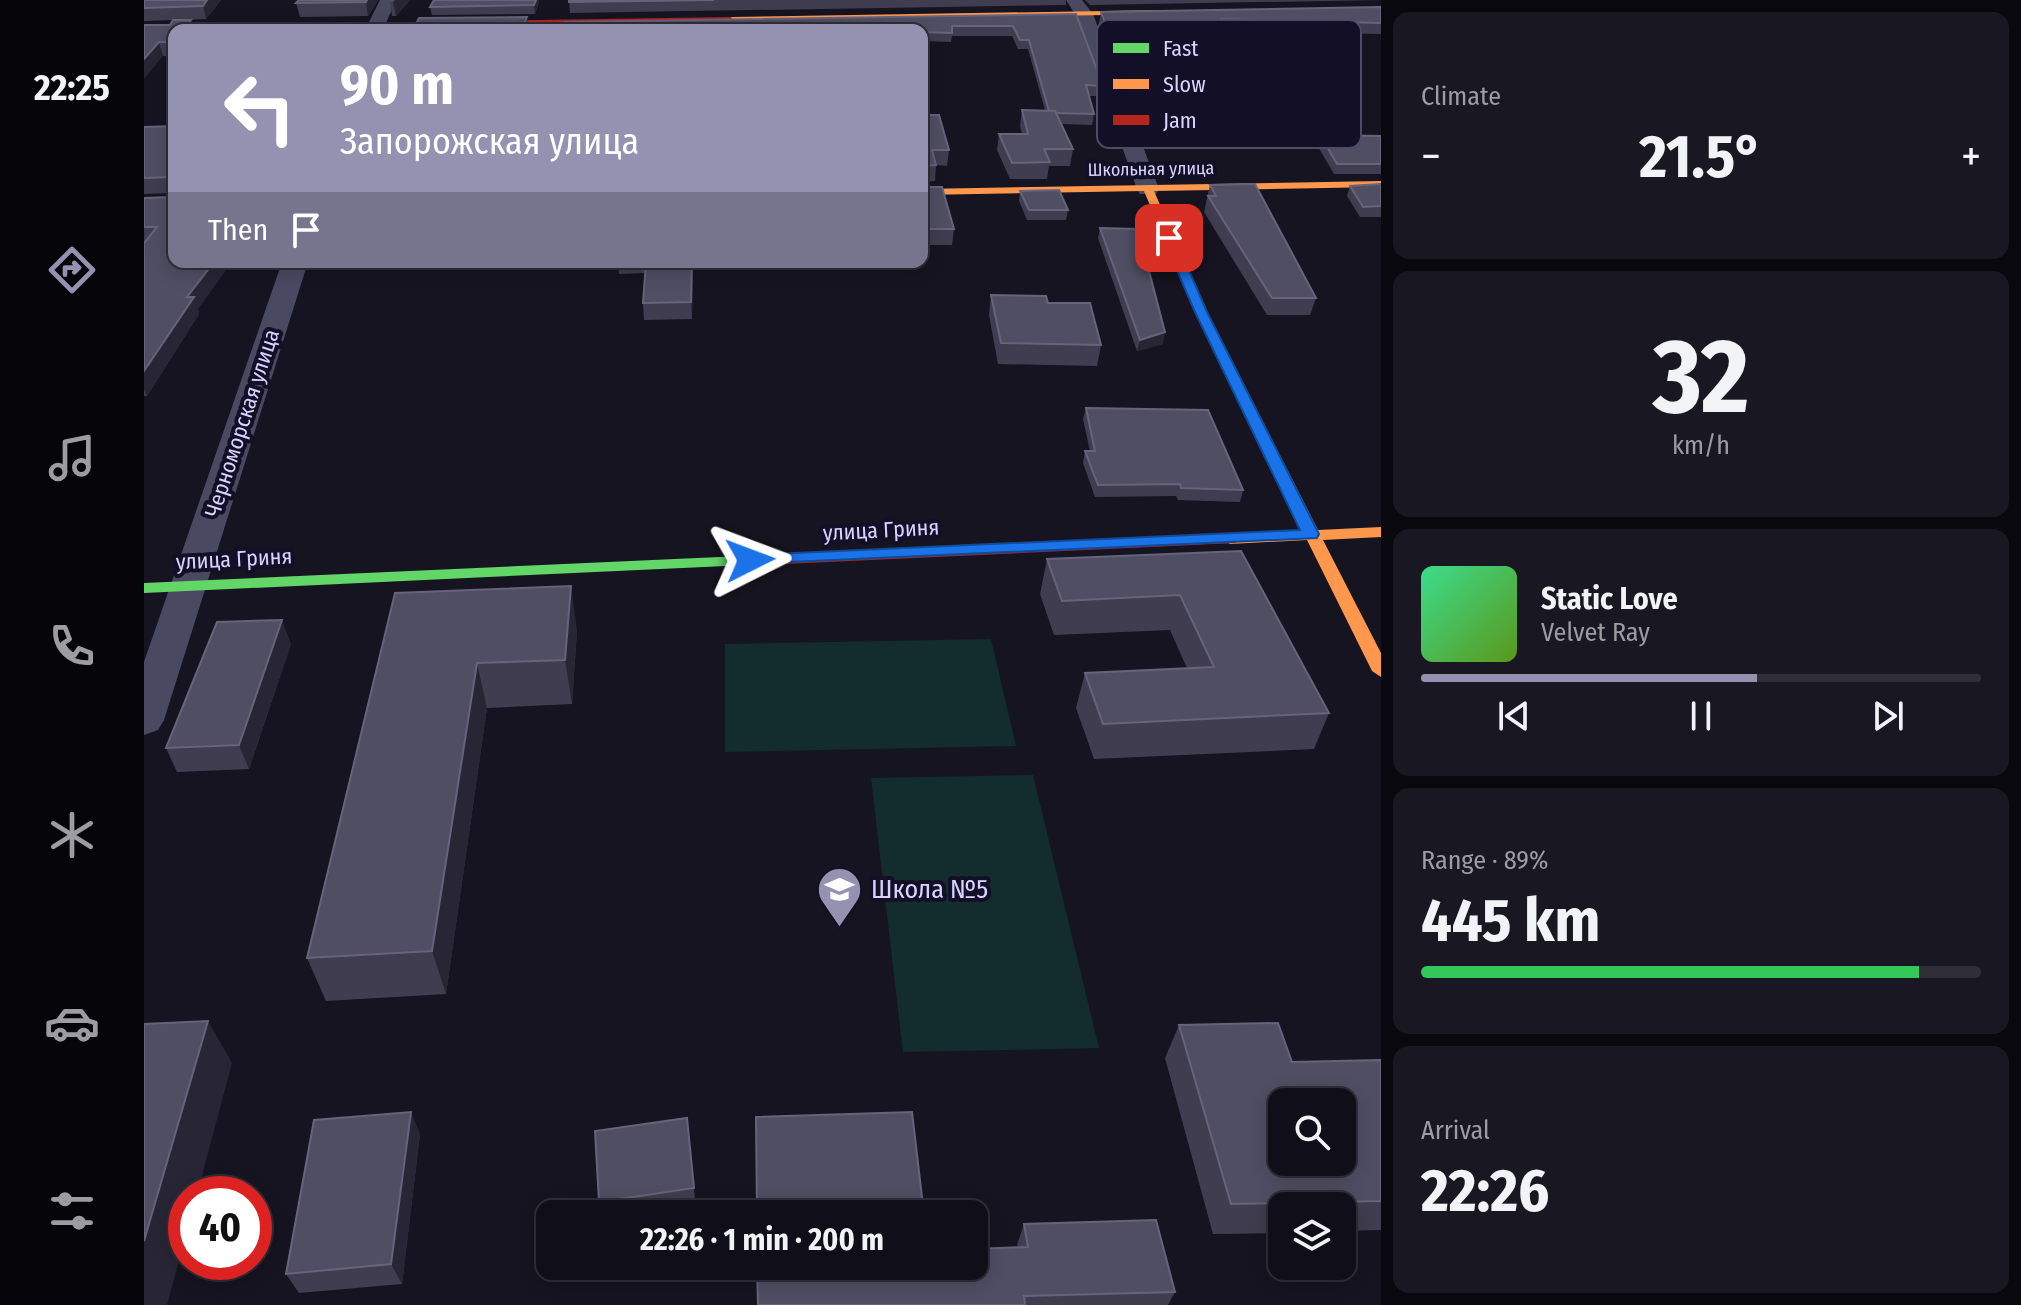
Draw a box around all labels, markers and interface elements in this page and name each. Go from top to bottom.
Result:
legend [1097,20,1361,148]
text: Fast [1163,35,1199,62]
text: 90 m [340,52,454,119]
icon: left [208,56,312,160]
text: 22:25 [34,66,110,110]
text: Slow [1163,71,1206,98]
text: Climate [1421,81,1501,112]
text: Jam [1163,107,1197,134]
text: Запорожская улица [340,120,639,164]
text: 21.5° [1639,121,1763,193]
text: − [1421,130,1441,183]
text: + [1961,130,1981,183]
street label: Школьная улица [1087,157,1215,181]
pin [1135,204,1203,272]
icon: arrive [284,208,328,252]
text: Then [208,212,268,248]
icon: arrive [1147,216,1191,260]
icon: directions [44,242,100,298]
text: 32 [1653,315,1749,440]
street label: Черноморская улица [199,326,285,520]
icon: music [44,430,100,486]
text: km/h [1672,430,1730,461]
street label: улица Гриня [822,513,940,547]
position arrow [708,518,792,602]
street label: улица Гриня [175,542,293,576]
text: Static Love [1541,581,1678,617]
text: Velvet Ray [1541,617,1650,648]
icon: phone [44,618,100,674]
icon: previous [1492,694,1536,738]
icon: pause [1679,694,1723,738]
icon: next [1866,694,1910,738]
icon: climate [44,807,100,863]
text: Range · 89% [1421,845,1548,876]
school or university icon: Школа №5 [816,865,864,928]
place label: Школа №5 [871,874,988,905]
text: 445 km [1421,885,1600,957]
icon: car [44,995,100,1051]
map controls [1268,1088,1356,1280]
button: search [1268,1088,1356,1176]
text: Arrival [1421,1115,1490,1146]
text: 22:26 [1421,1155,1549,1227]
speed limit sign: 40 [168,1176,272,1280]
icon: filters [44,1183,100,1239]
button: layers [1268,1192,1356,1280]
text: 22:26 · 1 min · 200 m [640,1222,884,1258]

